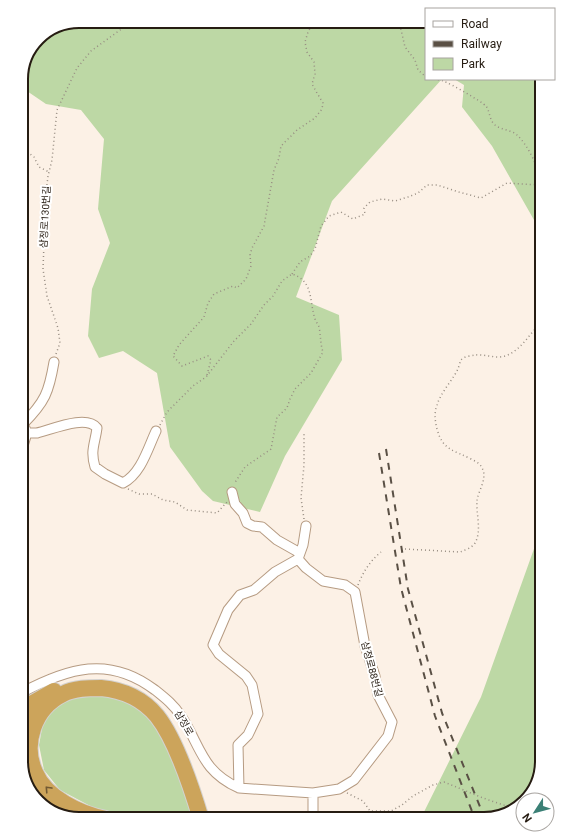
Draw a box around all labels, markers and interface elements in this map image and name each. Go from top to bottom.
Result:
legend [425,8,555,80]
text: Road [461,17,489,31]
text: Railway [461,37,502,51]
text: Park [461,57,486,71]
street label: 삼정로130번길 [38,185,52,249]
street label: 삼정로88번길 [359,640,385,698]
street label: 삼정로 [172,708,196,738]
one-way arrow [45,786,52,794]
north arrow [515,792,555,832]
text: N [520,810,535,825]

